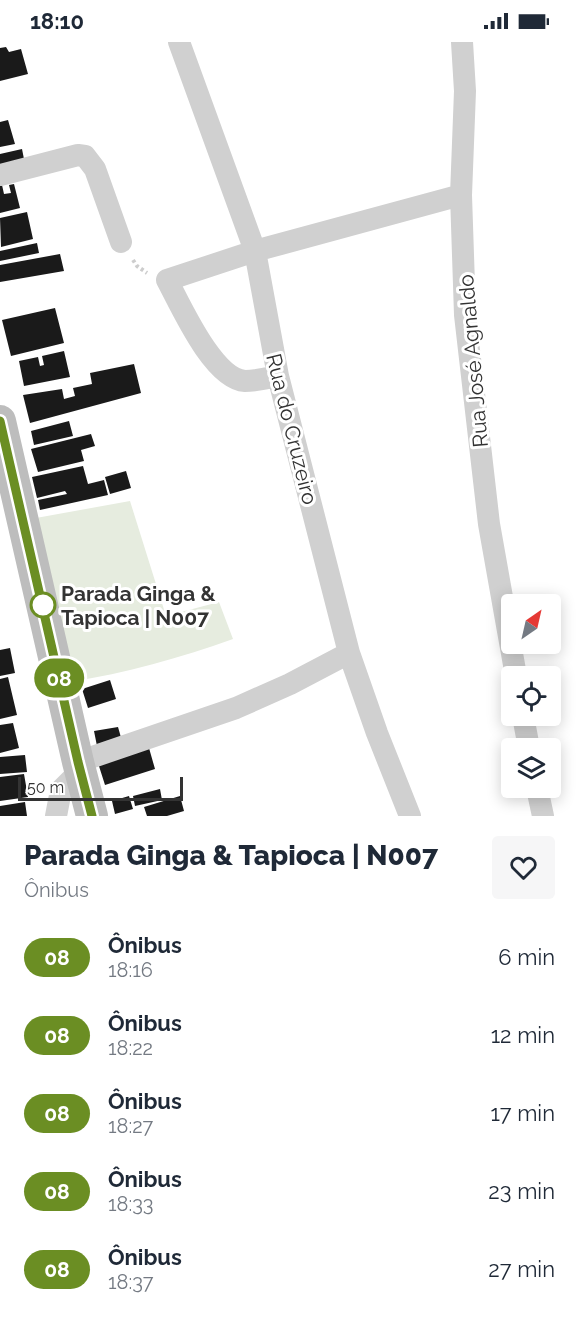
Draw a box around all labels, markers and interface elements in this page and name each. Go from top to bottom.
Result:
text: 18:10 [30,8,84,34]
street label: Rua José Agnaldo [453,273,493,449]
street label: Rua do Cruzeiro [261,351,323,507]
place label: Parada Ginga & Tapioca | N007 [61,581,215,630]
marker: Parada Ginga & Tapioca | N007 [30,592,56,618]
north arrow [501,594,561,654]
map controls [501,594,561,798]
line badge: 08 [32,658,86,698]
text: 08 [46,666,72,691]
button: locate [501,666,561,726]
button: layers [501,738,561,798]
scale bar [18,774,183,802]
text: 50 m [27,778,64,797]
button: heart [492,836,555,899]
text: Parada Ginga & Tapioca | N007 [24,839,438,872]
text: Ônibus [24,878,89,902]
text: Ônibus [108,932,182,958]
text: 6 min [498,944,555,970]
text: 08 [44,945,70,970]
text: 18:16 [108,958,153,982]
text: Ônibus [108,1010,182,1036]
text: 12 min [491,1022,555,1048]
text: 08 [44,1023,70,1048]
text: 18:22 [108,1036,153,1060]
text: Ônibus [108,1088,182,1114]
text: 17 min [490,1100,555,1126]
text: 08 [44,1101,70,1126]
text: 18:27 [108,1114,153,1138]
text: Ônibus [108,1166,182,1192]
text: 23 min [488,1178,555,1204]
text: 08 [44,1179,70,1204]
text: 18:33 [108,1192,154,1216]
text: Ônibus [108,1244,182,1270]
text: 27 min [488,1256,555,1282]
text: 08 [44,1257,70,1282]
text: 18:37 [108,1270,153,1294]

